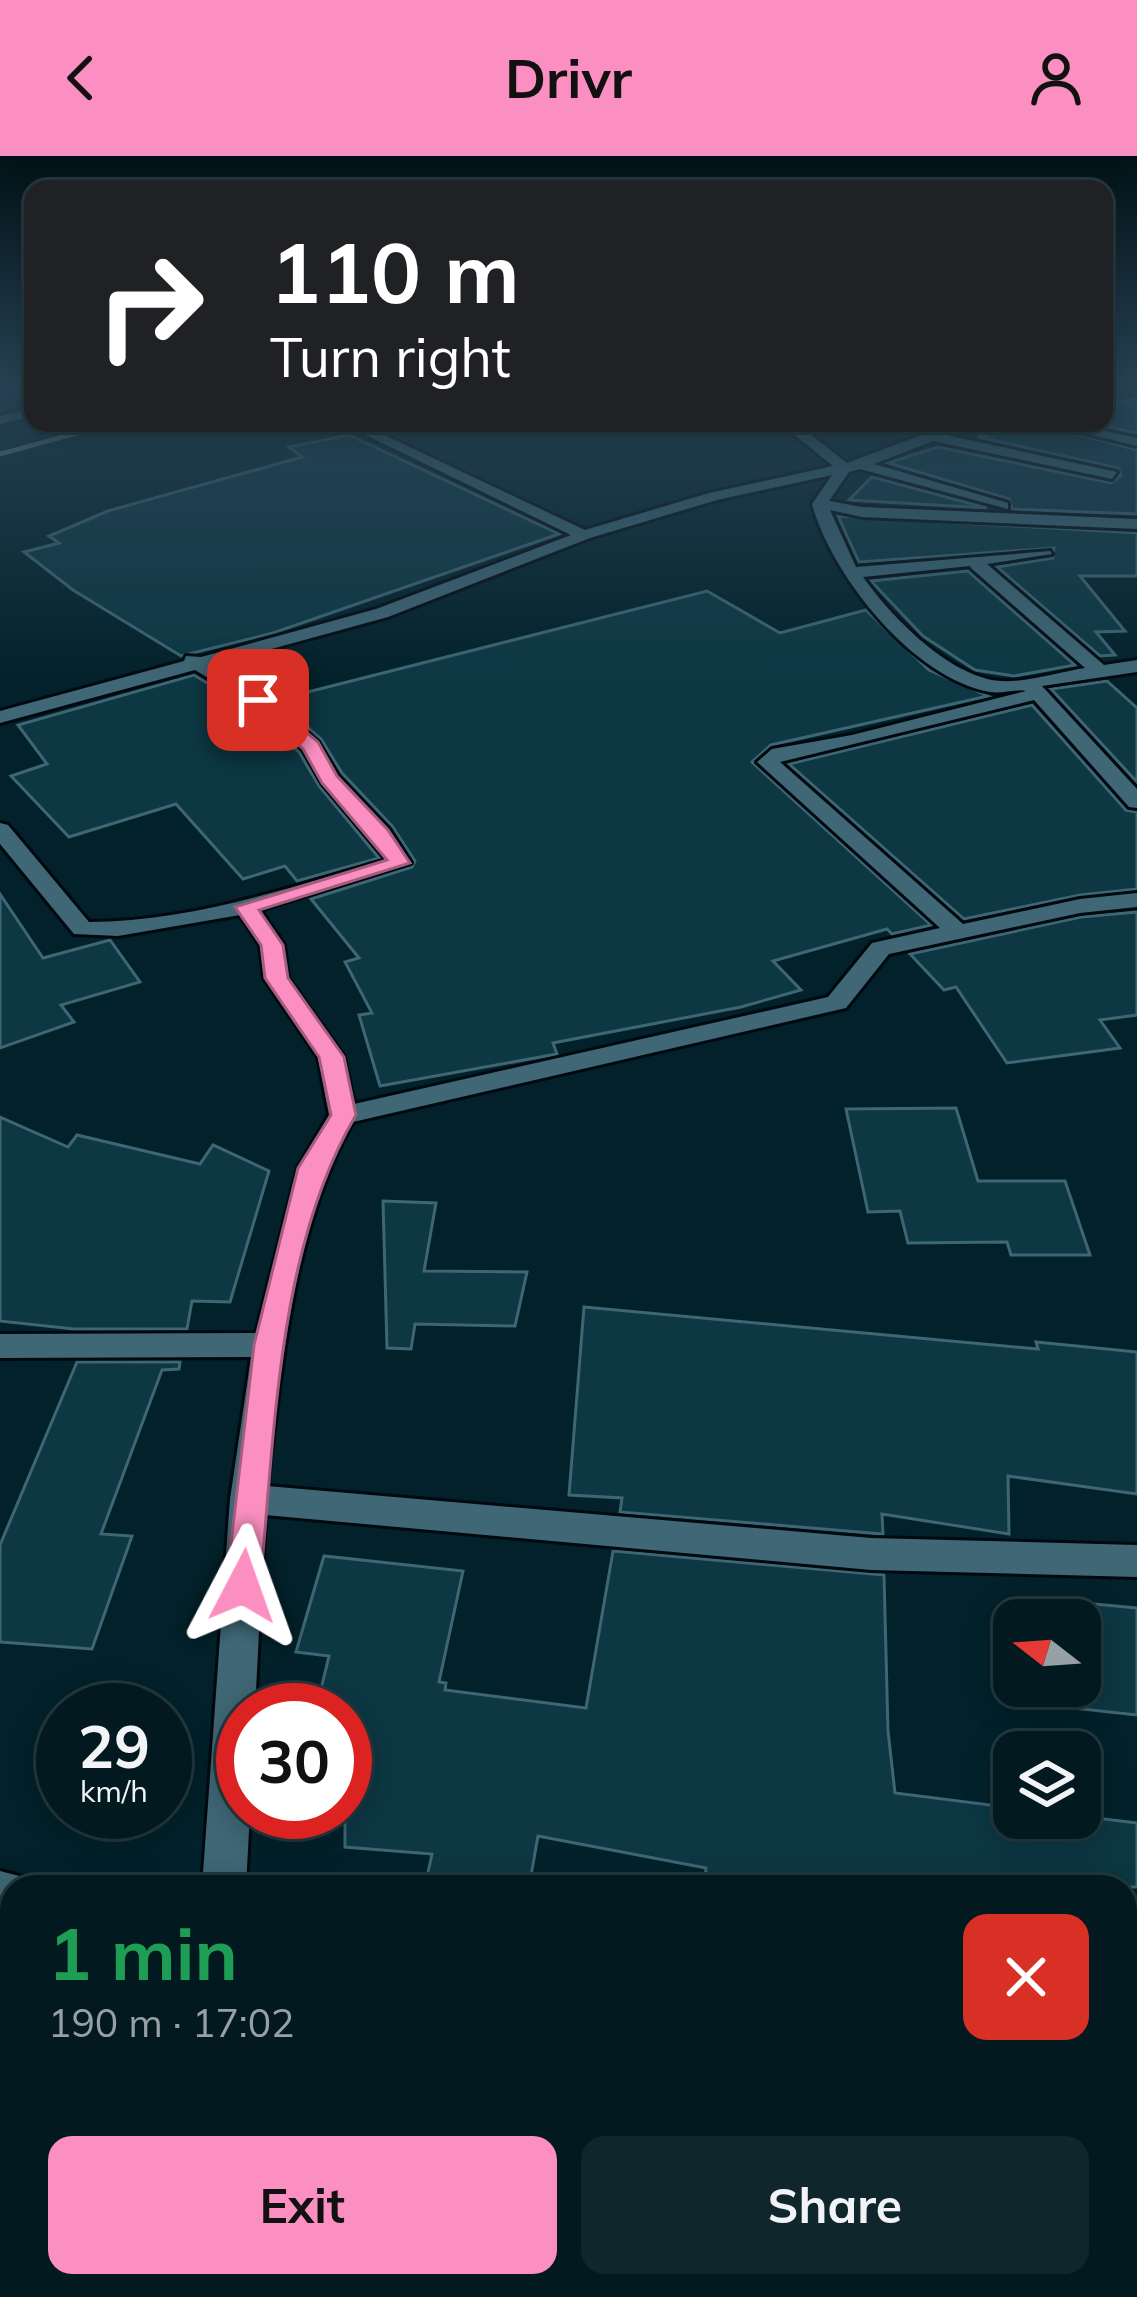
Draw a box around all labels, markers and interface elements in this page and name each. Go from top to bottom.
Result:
text: Drivr [505,44,632,112]
icon: back [48,45,114,111]
icon: person [1023,45,1089,111]
text: 110 m [270,219,520,324]
icon: right [72,228,228,384]
text: Turn right [270,323,511,391]
pin [207,649,309,751]
icon: arrive [225,667,291,733]
position arrow [180,1523,306,1649]
north arrow [993,1599,1101,1707]
map controls [993,1599,1101,1839]
speed limit sign: 30 [216,1683,372,1839]
text: 29 [78,1708,150,1783]
button: layers [993,1731,1101,1839]
text: km/h [80,1772,148,1810]
text: 1 min [48,1908,238,1998]
button: close [963,1914,1089,2040]
text: 190 m · 17:02 [48,1998,294,2047]
button: Exit [48,2136,557,2274]
button: Share [581,2136,1089,2274]

